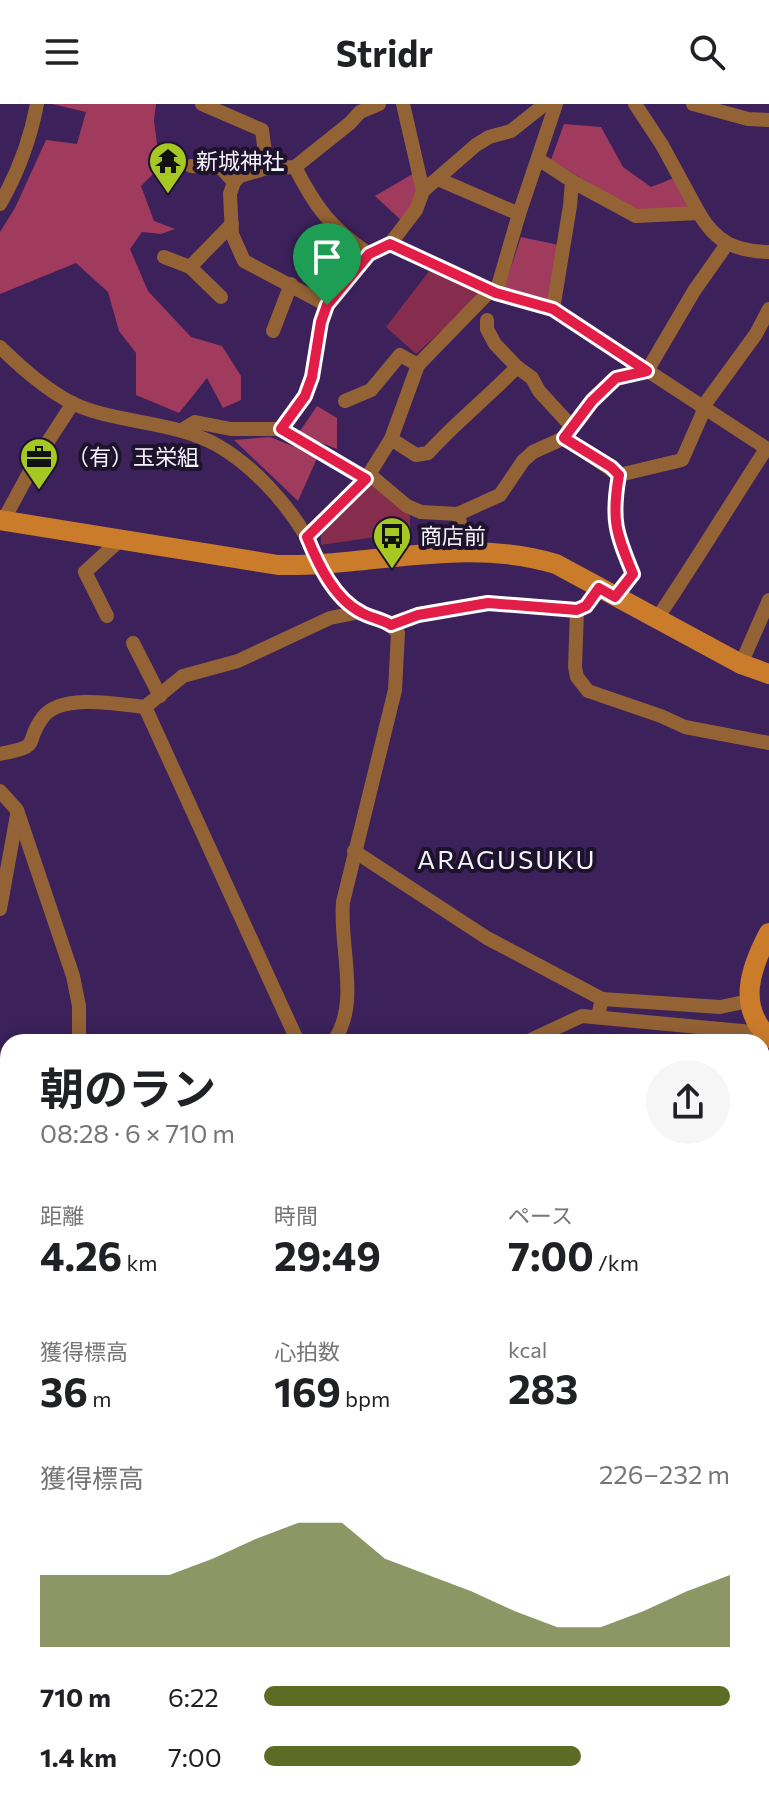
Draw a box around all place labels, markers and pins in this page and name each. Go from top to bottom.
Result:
temple icon: 新城神社 [147,140,189,195]
place label: 新城神社 [196,147,284,174]
pin [293,223,361,305]
office icon: （有）玉栄組 [18,436,60,491]
place label: （有）玉栄組 [67,443,199,470]
bus stop icon: 商店前 [371,515,413,570]
place label: 商店前 [420,522,486,549]

